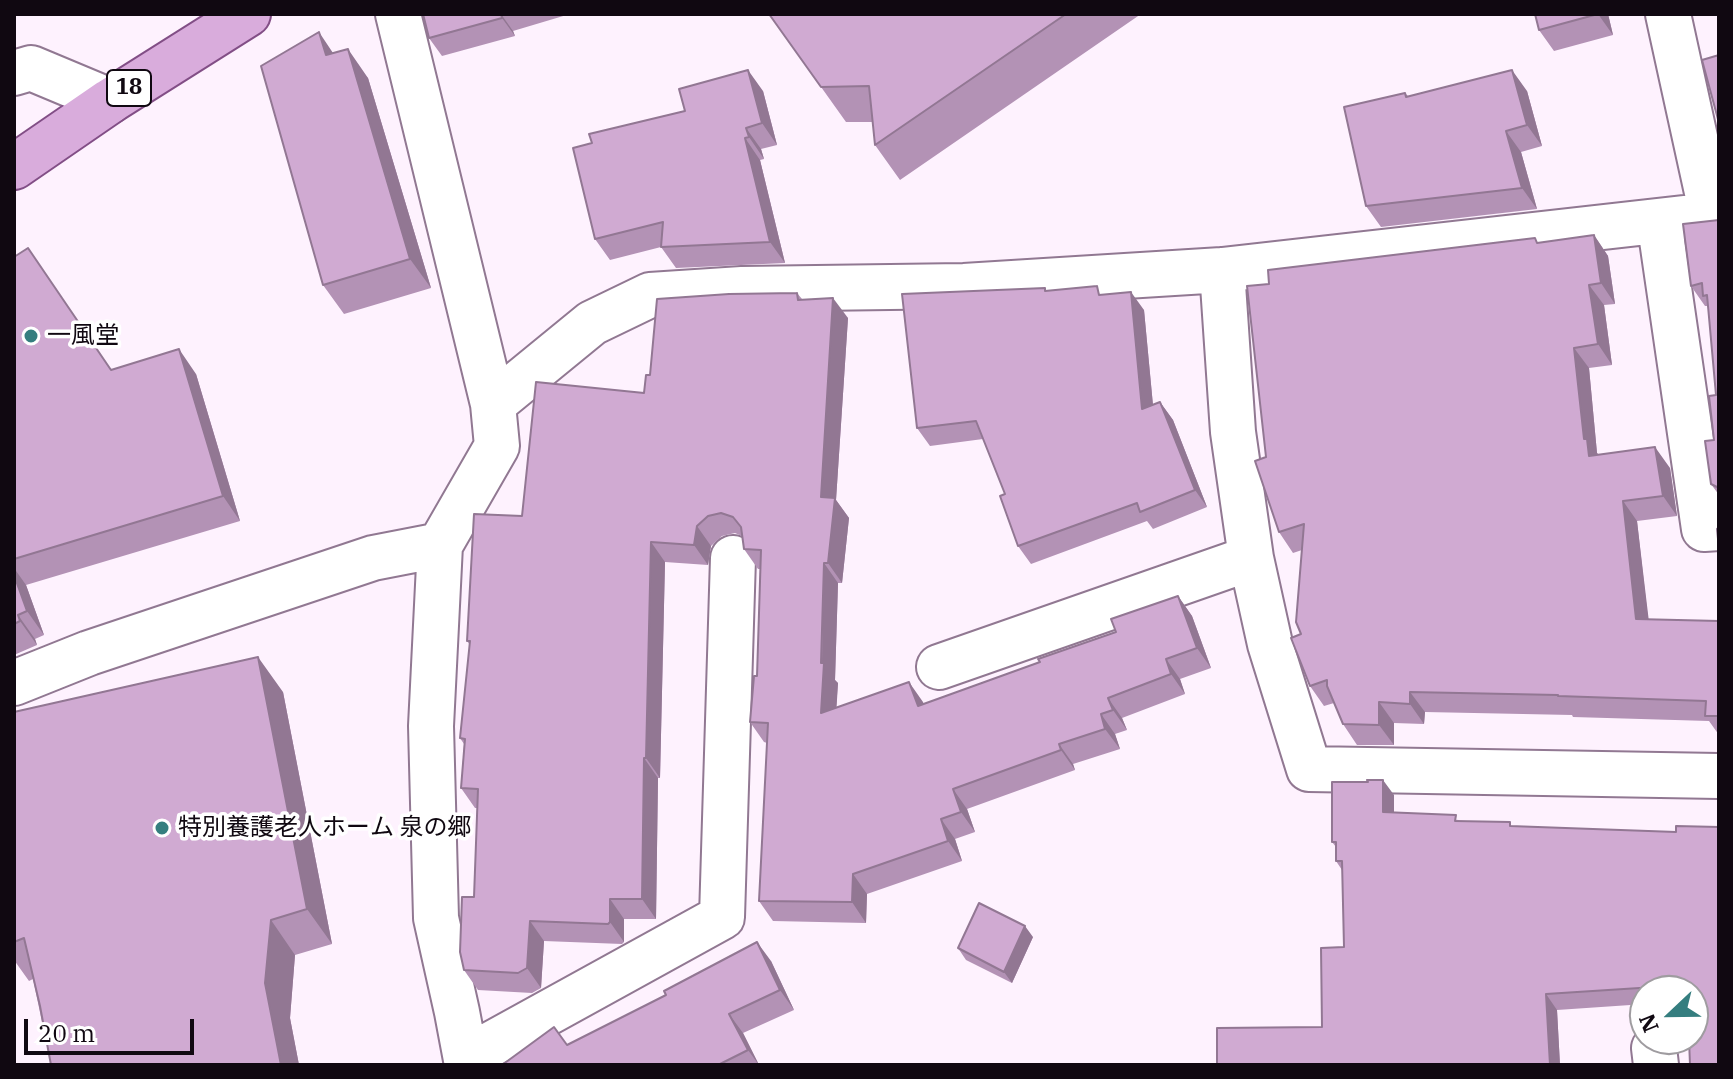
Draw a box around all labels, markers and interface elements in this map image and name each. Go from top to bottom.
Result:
road number: 18 [107,70,151,106]
place label: 一風堂 [47,322,119,350]
marker: 一風堂 [22,327,40,345]
place label: 特別養護老人ホーム 泉の郷 [178,814,472,842]
marker: 特別養護老人ホーム 泉の郷 [153,819,171,837]
north arrow [1629,975,1709,1055]
scale bar [28,1003,198,1053]
text: N [1631,1010,1665,1037]
text: 20 m [38,1017,95,1049]

